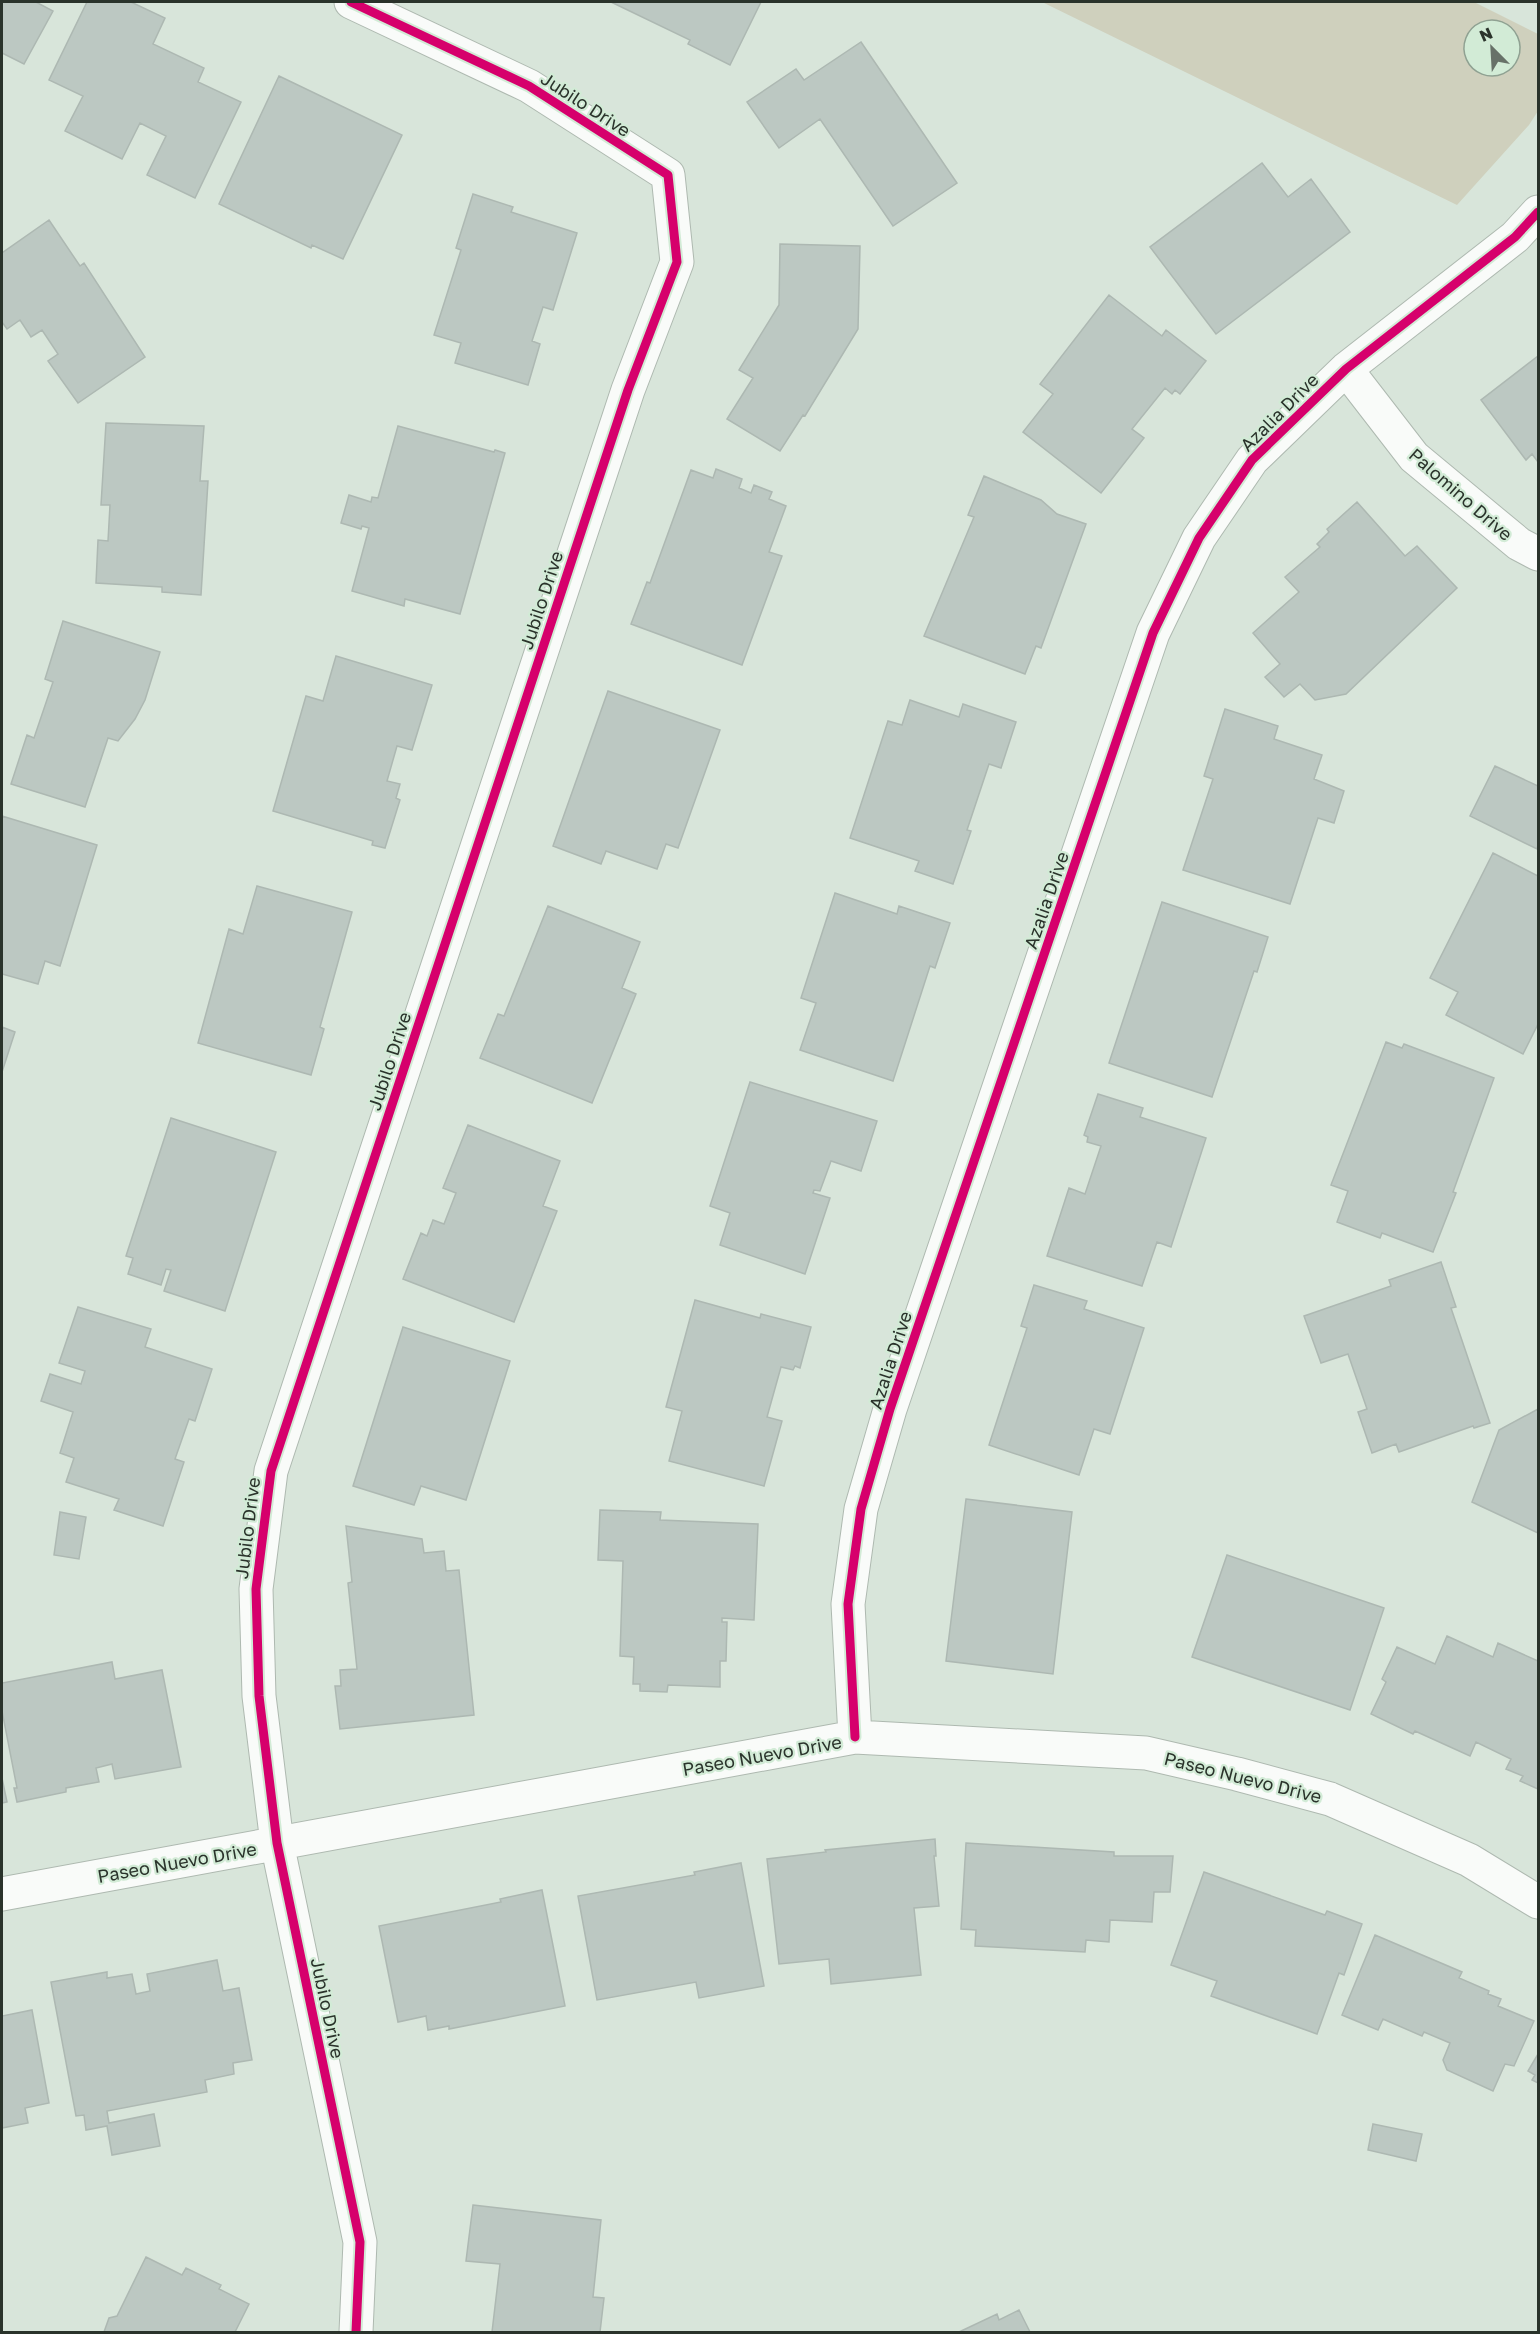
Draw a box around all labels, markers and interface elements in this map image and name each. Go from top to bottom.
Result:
north arrow [1462,18,1522,78]
text: N [1476,23,1496,46]
street label: Jubilo Drive [537,67,635,141]
street label: Azalia Drive [1235,368,1323,456]
street label: Palomino Drive [1405,443,1517,545]
street label: Jubilo Drive [515,548,567,652]
street label: Azalia Drive [1019,848,1073,952]
street label: Jubilo Drive [363,1009,415,1113]
street label: Azalia Drive [864,1308,916,1412]
street label: Jubilo Drive [230,1476,264,1580]
street label: Paseo Nuevo Drive [681,1730,843,1780]
street label: Paseo Nuevo Drive [1162,1747,1324,1807]
street label: Paseo Nuevo Drive [96,1837,258,1887]
street label: Jubilo Drive [307,1956,349,2060]

